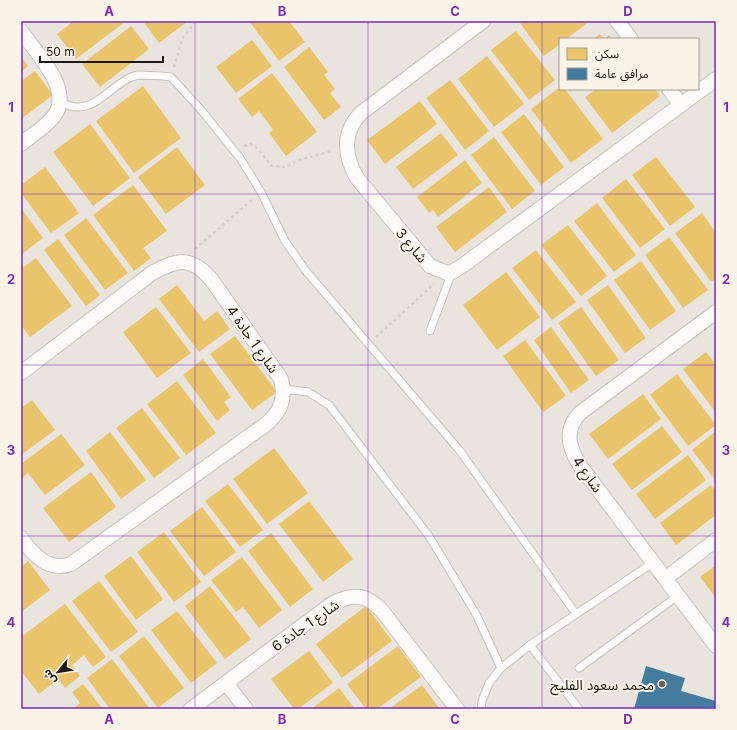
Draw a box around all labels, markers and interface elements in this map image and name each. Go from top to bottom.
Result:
text: A [104,3,114,19]
text: B [278,3,287,19]
text: C [450,3,460,19]
text: D [623,3,633,19]
scale bar [40,38,163,64]
legend [559,38,699,90]
text: 50 m [46,44,75,59]
text: سكن [595,46,619,61]
text: مرافق عامة [595,66,649,82]
text: 1 [8,99,14,115]
text: 1 [723,99,729,115]
street label: شارع 3 [390,224,431,268]
text: 2 [7,271,15,287]
text: 2 [722,271,730,287]
street label: شارع 1 جادة 4 [221,302,282,378]
text: 3 [7,442,15,458]
text: 3 [722,442,730,458]
street label: شارع 4 [567,453,607,497]
street label: شارع 1 جادة 6 [268,596,344,657]
text: 4 [7,614,16,630]
text: 4 [722,614,731,630]
north arrow [38,652,78,692]
text: ش [40,667,59,687]
place label: محمد سعود الفليج [550,676,654,696]
marker: محمد سعود الفليج [657,679,667,689]
text: A [104,711,114,727]
text: B [278,711,287,727]
text: C [450,711,460,727]
text: D [623,711,633,727]

